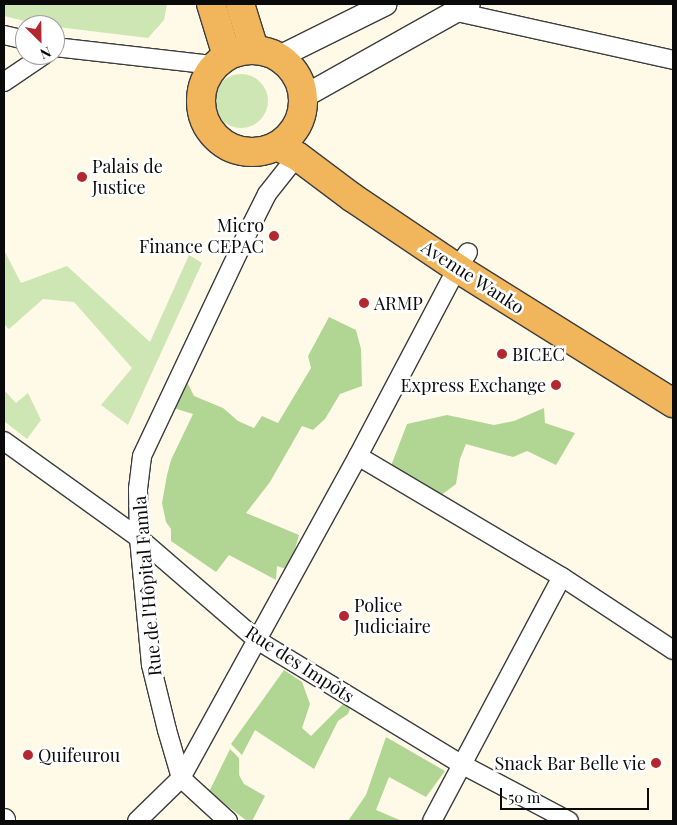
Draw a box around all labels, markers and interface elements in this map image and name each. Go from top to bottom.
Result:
north arrow [15,15,65,65]
text: N [37,43,54,64]
place label: Palais de Justice [92,156,163,198]
marker: Palais de Justice [76,171,88,183]
place label: Micro Finance CEPAC [139,215,264,258]
marker: Micro Finance CEPAC [268,230,280,242]
street label: Avenue Wanko [418,236,528,318]
place label: ARMP [374,292,423,314]
marker: ARMP [358,297,370,309]
place label: BICEC [512,343,565,365]
marker: BICEC [496,348,508,360]
place label: Express Exchange [401,374,546,396]
marker: Express Exchange [550,379,562,391]
street label: Rue de l'Hôpital Famla [128,495,166,677]
place label: Police Judiciaire [354,595,431,638]
marker: Police Judiciaire [338,610,350,622]
street label: Rue des Impôts [242,621,358,707]
place label: Quifeurou [38,744,120,766]
marker: Quifeurou [22,749,34,761]
place label: Snack Bar Belle vie [494,752,646,774]
marker: Snack Bar Belle vie [650,757,662,769]
scale bar [502,778,651,810]
text: 50 m [508,787,540,807]

